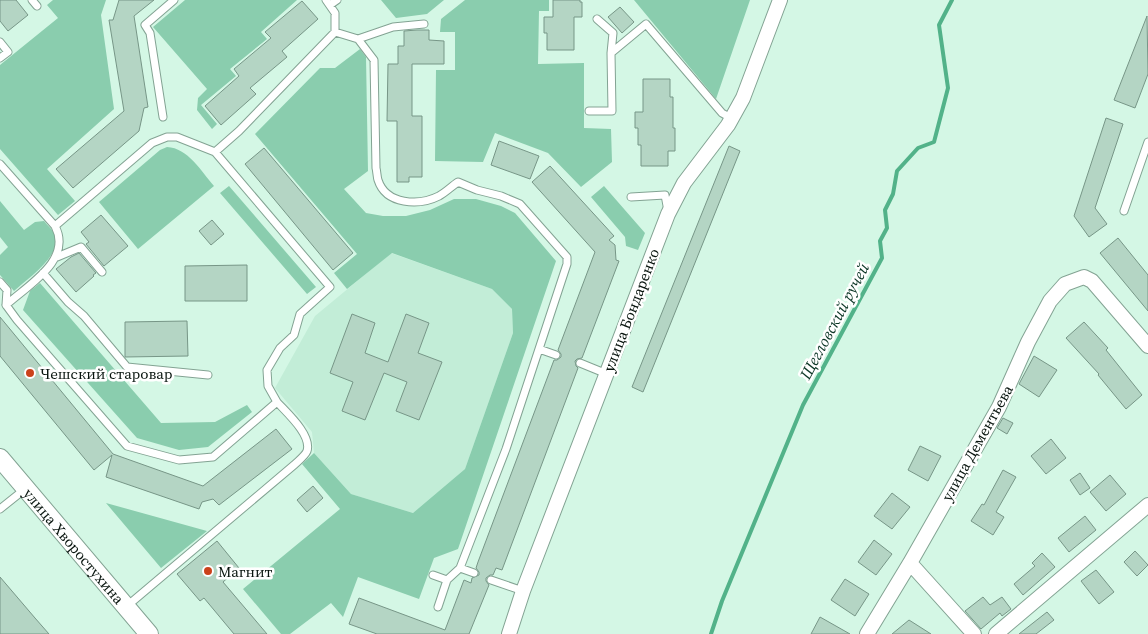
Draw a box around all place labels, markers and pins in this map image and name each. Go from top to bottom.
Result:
place label: Чешский старовар [40,363,173,384]
marker: Чешский старовар [24,367,36,379]
place label: Магнит [218,561,273,582]
marker: Магнит [202,565,214,577]

